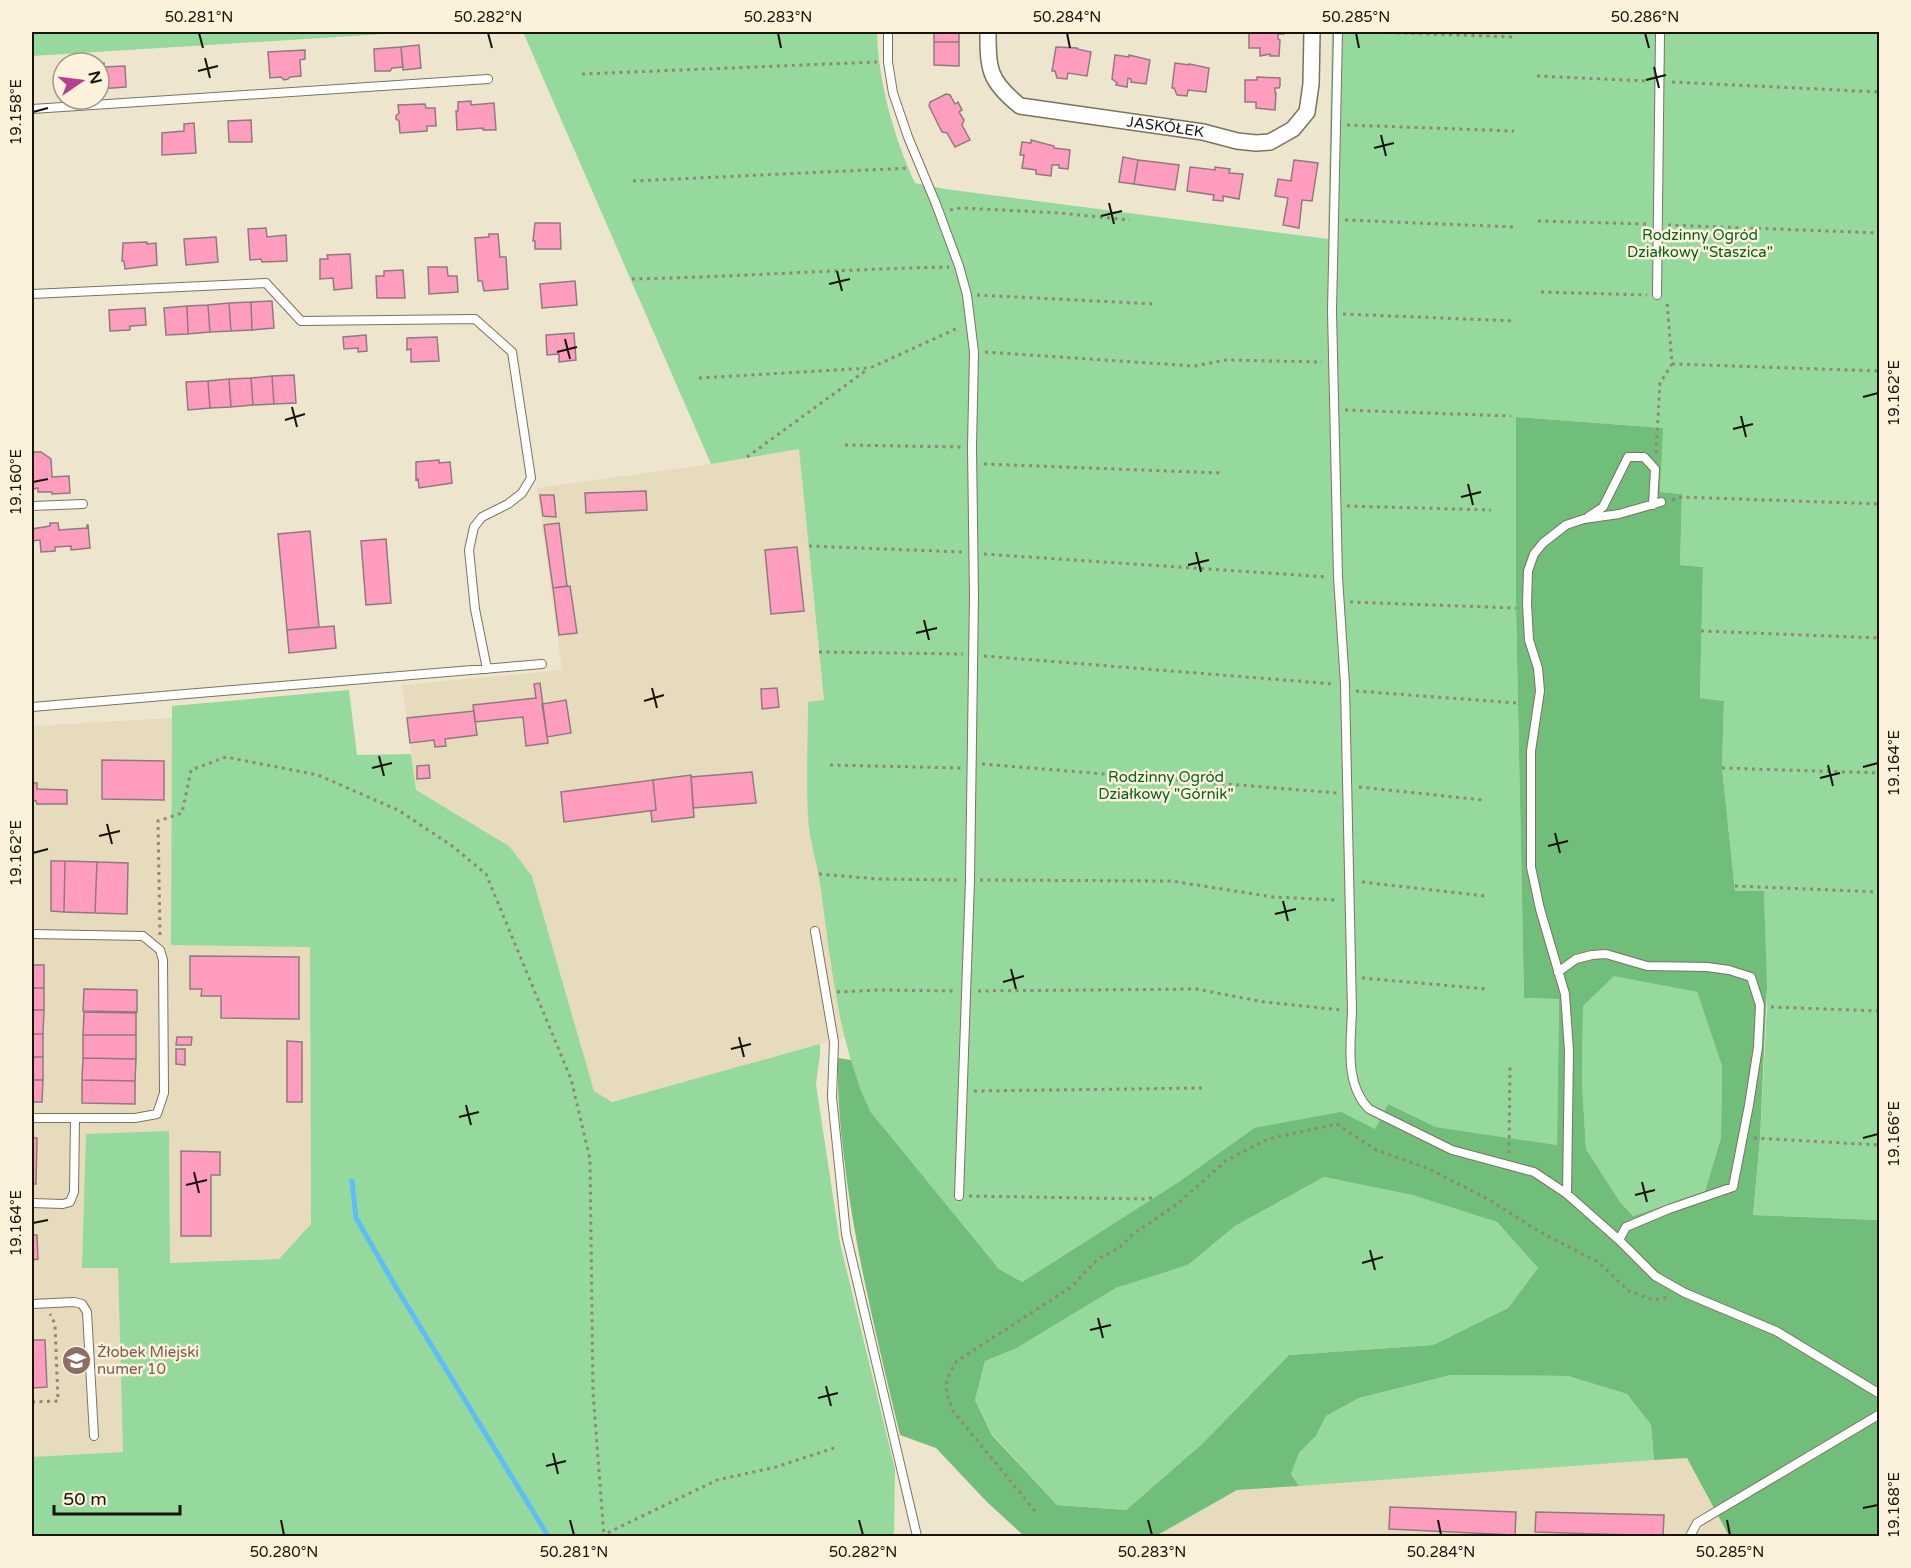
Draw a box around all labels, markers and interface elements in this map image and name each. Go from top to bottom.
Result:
text: 50.281°N [165,8,233,26]
text: 50.282°N [454,8,522,26]
text: 50.283°N [744,8,812,26]
text: 50.284°N [1033,8,1101,26]
text: 50.285°N [1322,8,1390,26]
text: 50.286°N [1611,8,1679,26]
north arrow [51,51,111,111]
text: N [83,69,106,86]
text: 19.158°E [7,79,25,145]
street label: JASKÓŁEK [1126,112,1205,141]
park label: Rodzinny Ogród Działkowy "Staszica" [1627,226,1773,261]
text: 19.162°E [1885,360,1903,426]
text: 19.160°E [7,449,25,515]
text: 19.164°E [1885,730,1903,796]
park label: Rodzinny Ogród Działkowy "Górnik" [1098,768,1234,803]
text: 19.162°E [7,820,25,886]
text: 19.166°E [1885,1101,1903,1167]
text: 19.164°E [7,1190,25,1256]
place label: Żłobek Miejski numer 10 [97,1343,199,1378]
school or university icon: Żłobek Miejski numer 10 [60,1345,92,1377]
text: 19.168°E [1885,1472,1903,1538]
scale bar [54,1478,180,1516]
text: 50 m [63,1488,107,1510]
text: 50.280°N [250,1543,318,1561]
text: 50.281°N [540,1543,608,1561]
text: 50.282°N [829,1543,897,1561]
text: 50.283°N [1118,1543,1186,1561]
text: 50.284°N [1407,1543,1475,1561]
text: 50.285°N [1696,1543,1764,1561]

